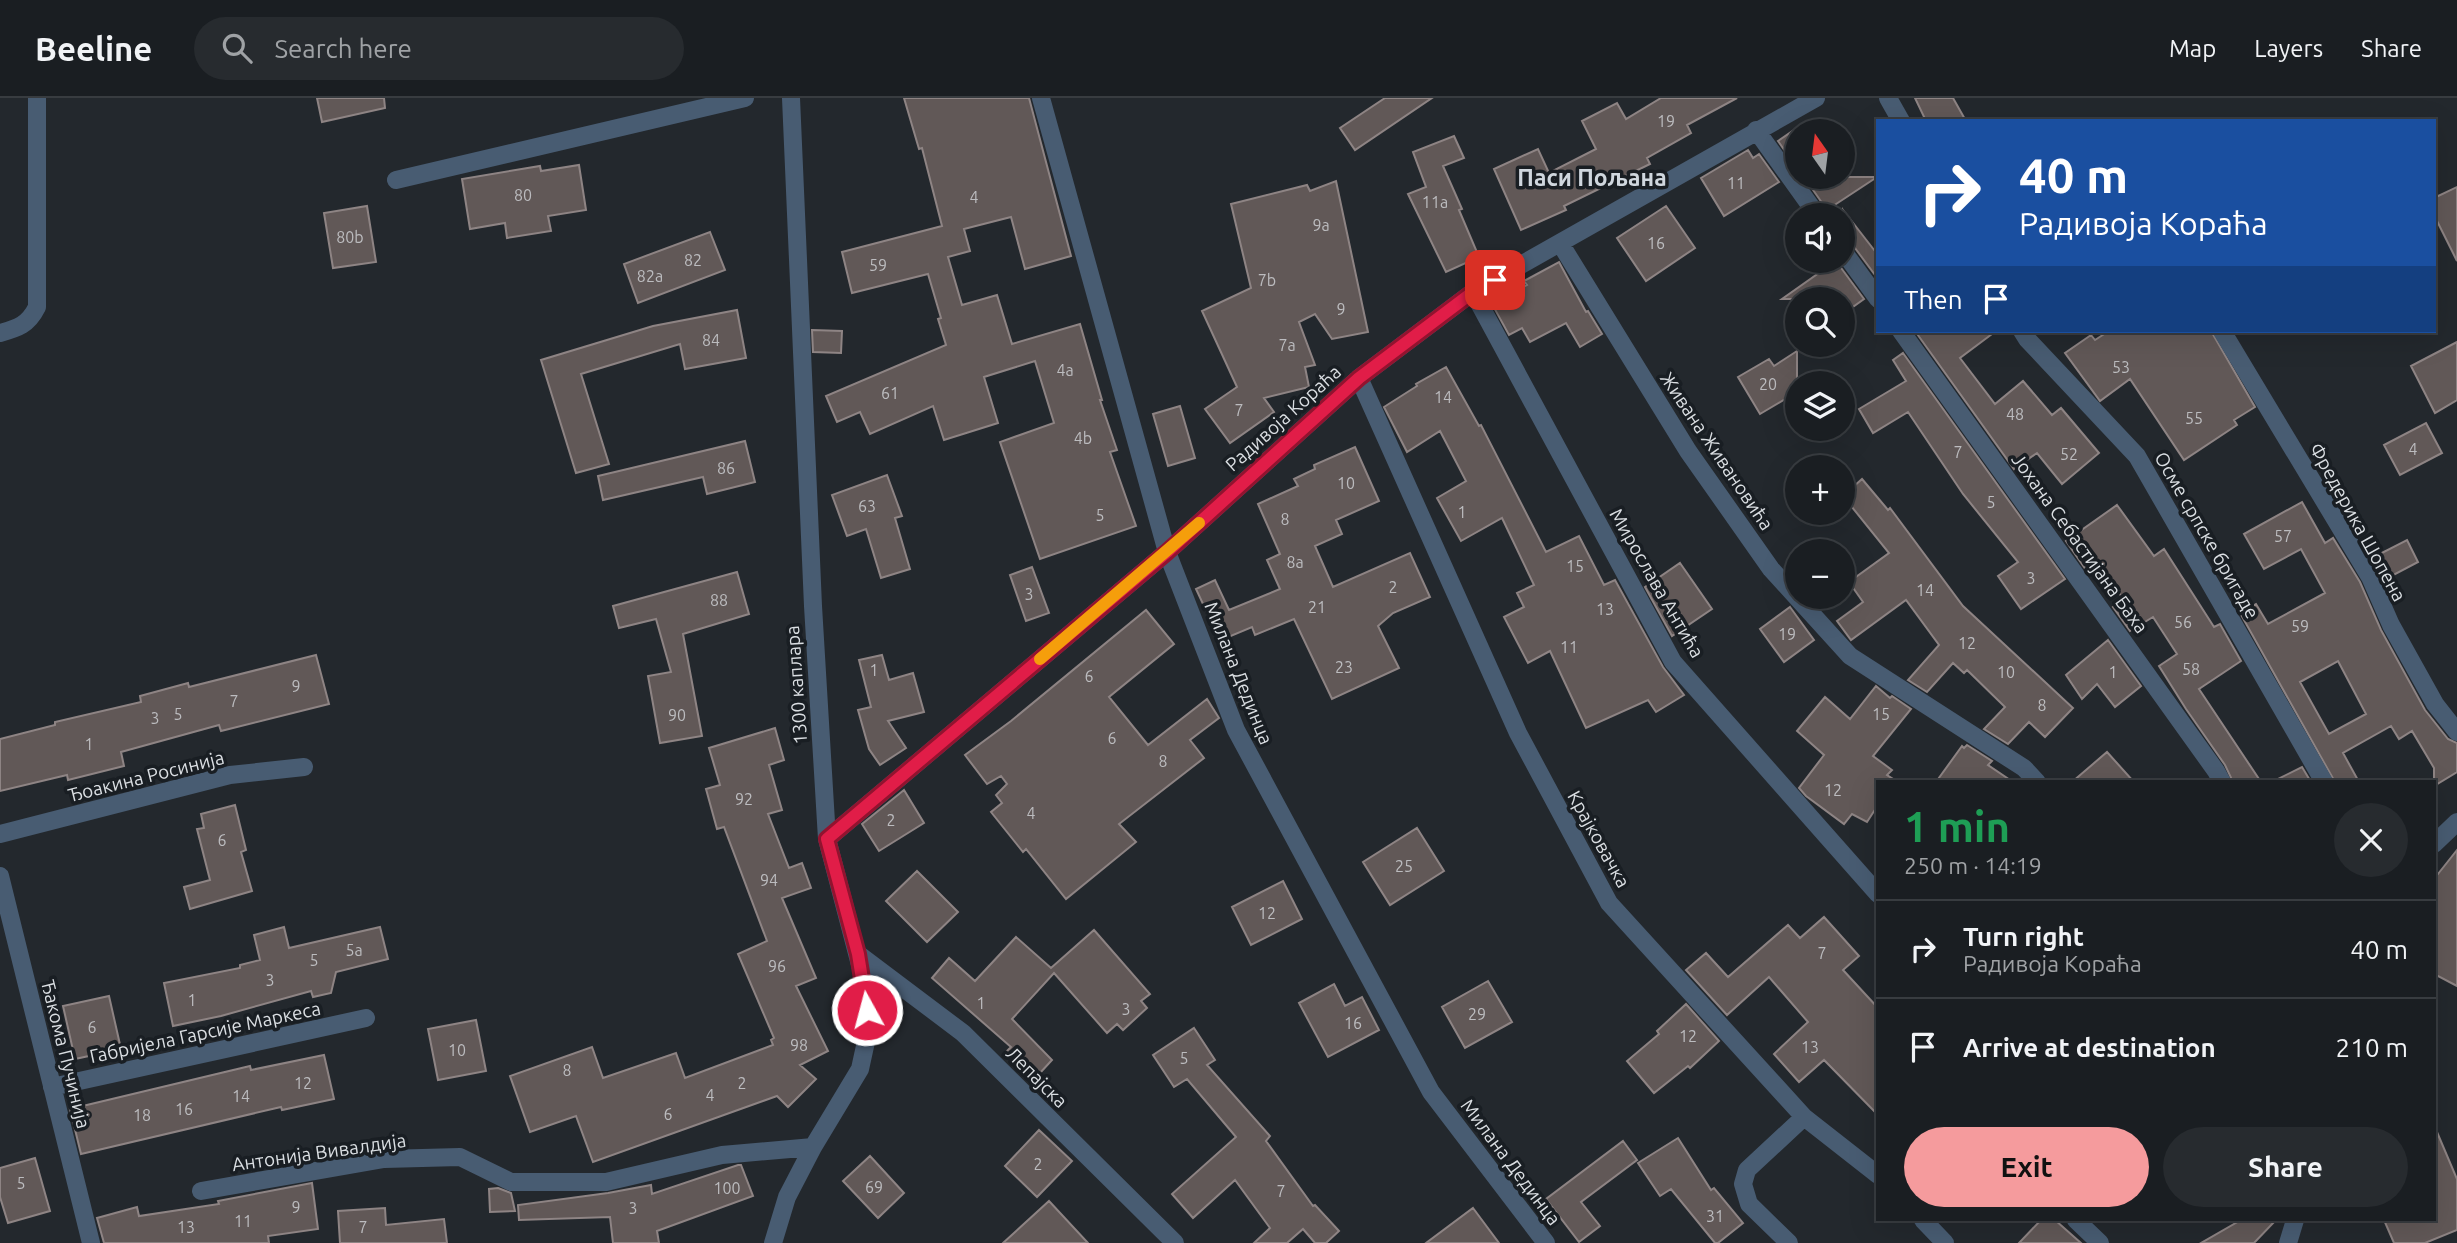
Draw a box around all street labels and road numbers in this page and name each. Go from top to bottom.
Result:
street label: Радивоја Кораћа [1221,360,1345,476]
street label: Живана Живановића [1656,368,1778,534]
street label: Фредерика Шопена [2305,439,2411,605]
street label: Осме српске бригаде [2150,448,2264,622]
street label: Јохана Себастијана Баха [2007,449,2153,637]
street label: Мирослава Антића [1605,505,1709,661]
street label: Милана Дединца [1200,598,1278,748]
street label: 1300 каплара [781,625,811,745]
street label: Ђоакина Росинија [66,746,226,806]
street label: Крајковачка [1563,787,1635,891]
street label: Ђакома Пучинија [37,977,95,1131]
street label: Габријела Гарсије Маркеса [87,997,323,1067]
street label: Лепајска [1002,1042,1072,1112]
street label: Милана Дединца [1457,1095,1565,1229]
street label: Антонија Вивалдија [231,1129,407,1175]

